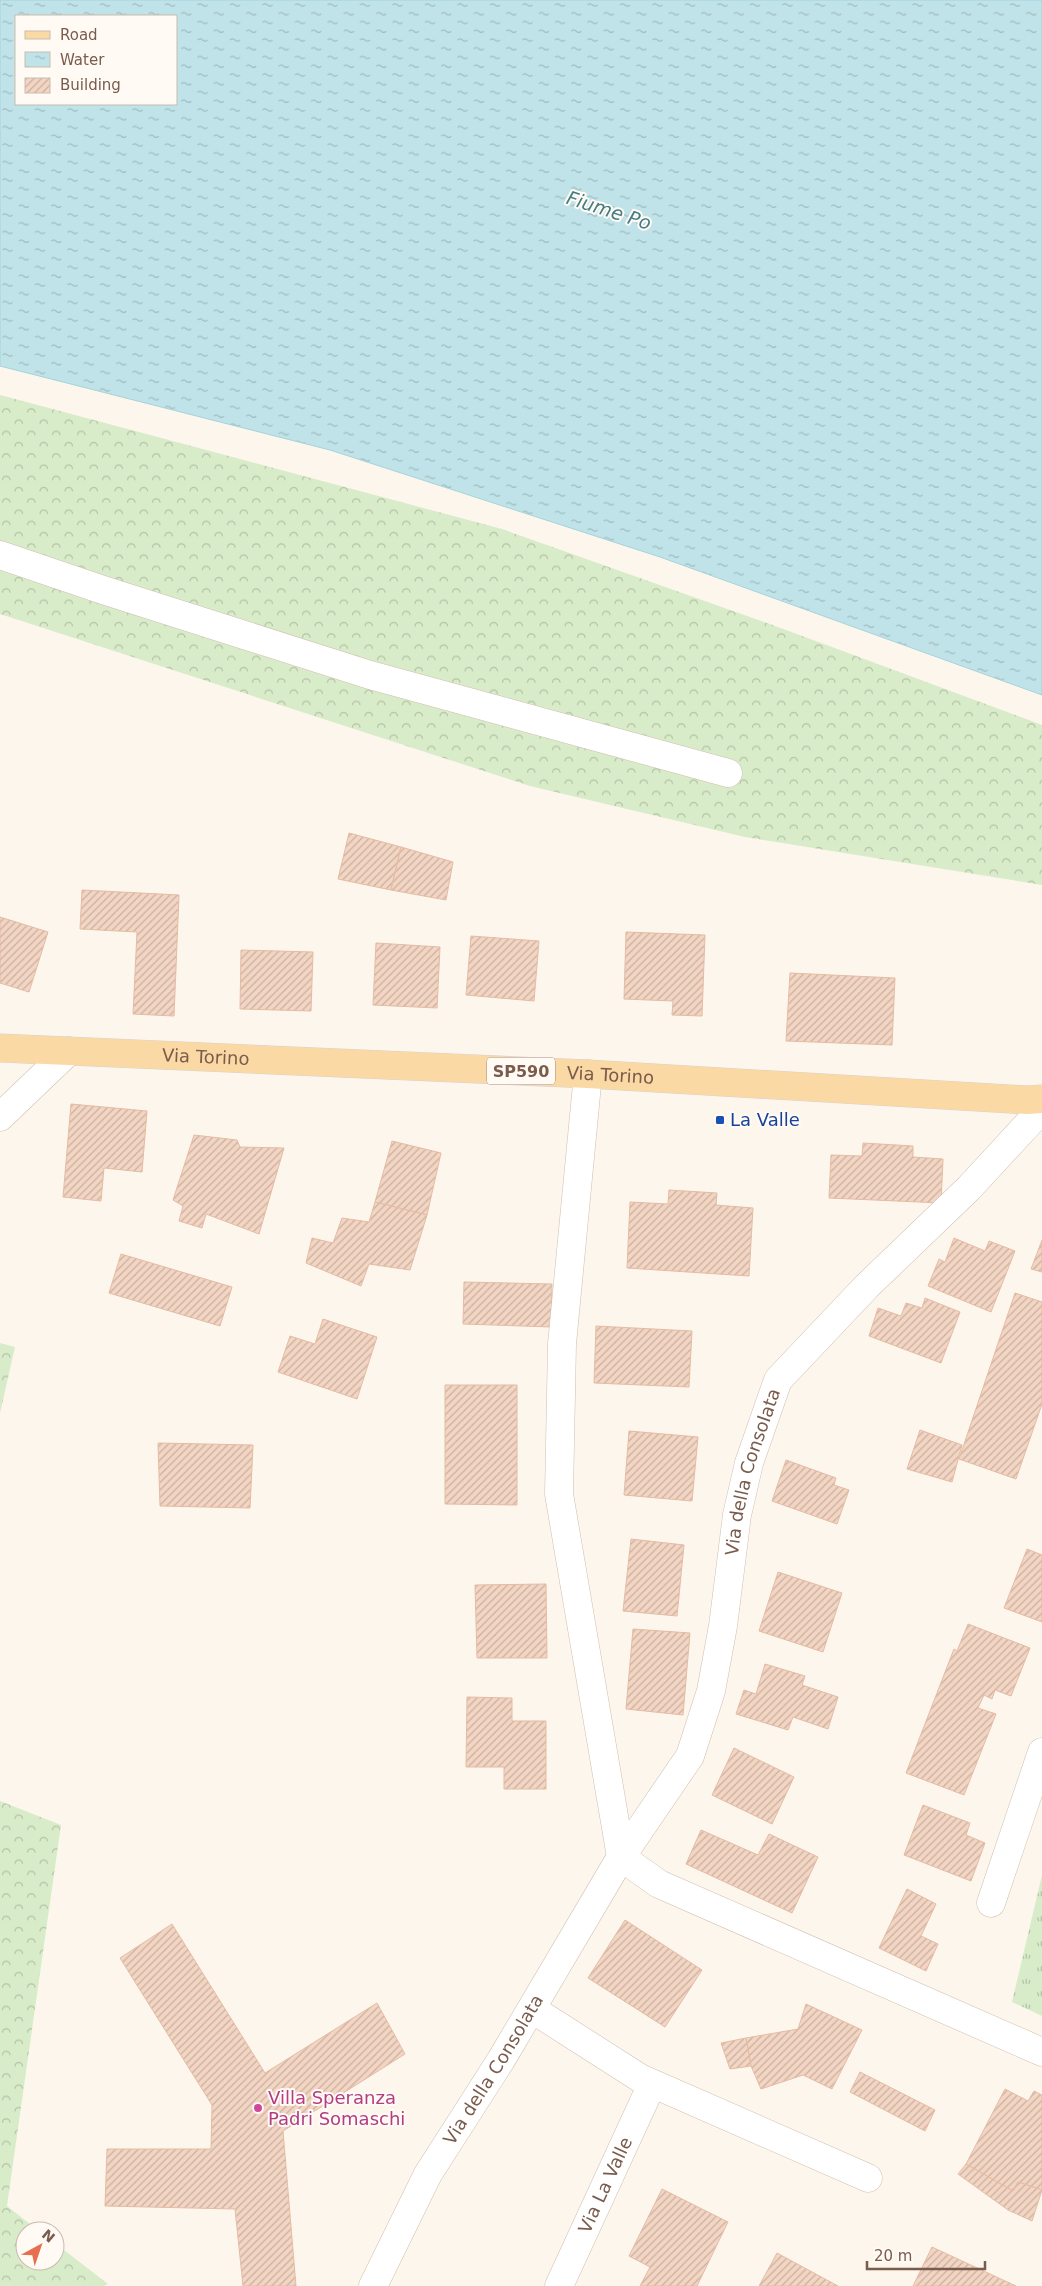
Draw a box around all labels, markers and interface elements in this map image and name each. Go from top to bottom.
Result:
legend [15,15,178,105]
text: Road [60,26,98,44]
text: Water [60,51,105,69]
text: Building [60,76,121,94]
water label: Fiume Po [564,186,654,234]
street label: Via Torino [162,1044,250,1069]
road number: SP590 [487,1058,555,1084]
street label: Via Torino [566,1062,655,1088]
place label: La Valle [730,1109,800,1130]
marker: La Valle [714,1114,726,1126]
street label: Via della Consolata [721,1385,784,1557]
street label: Via della Consolata [439,1991,547,2148]
place label: Villa Speranza Padri Somaschi [268,2087,405,2129]
marker: Villa Speranza Padri Somaschi [252,2102,264,2114]
street label: Via La Valle [574,2134,636,2236]
north arrow [15,2221,65,2271]
text: N [39,2226,58,2246]
scale bar [867,2238,984,2270]
text: 20 m [874,2247,912,2265]

